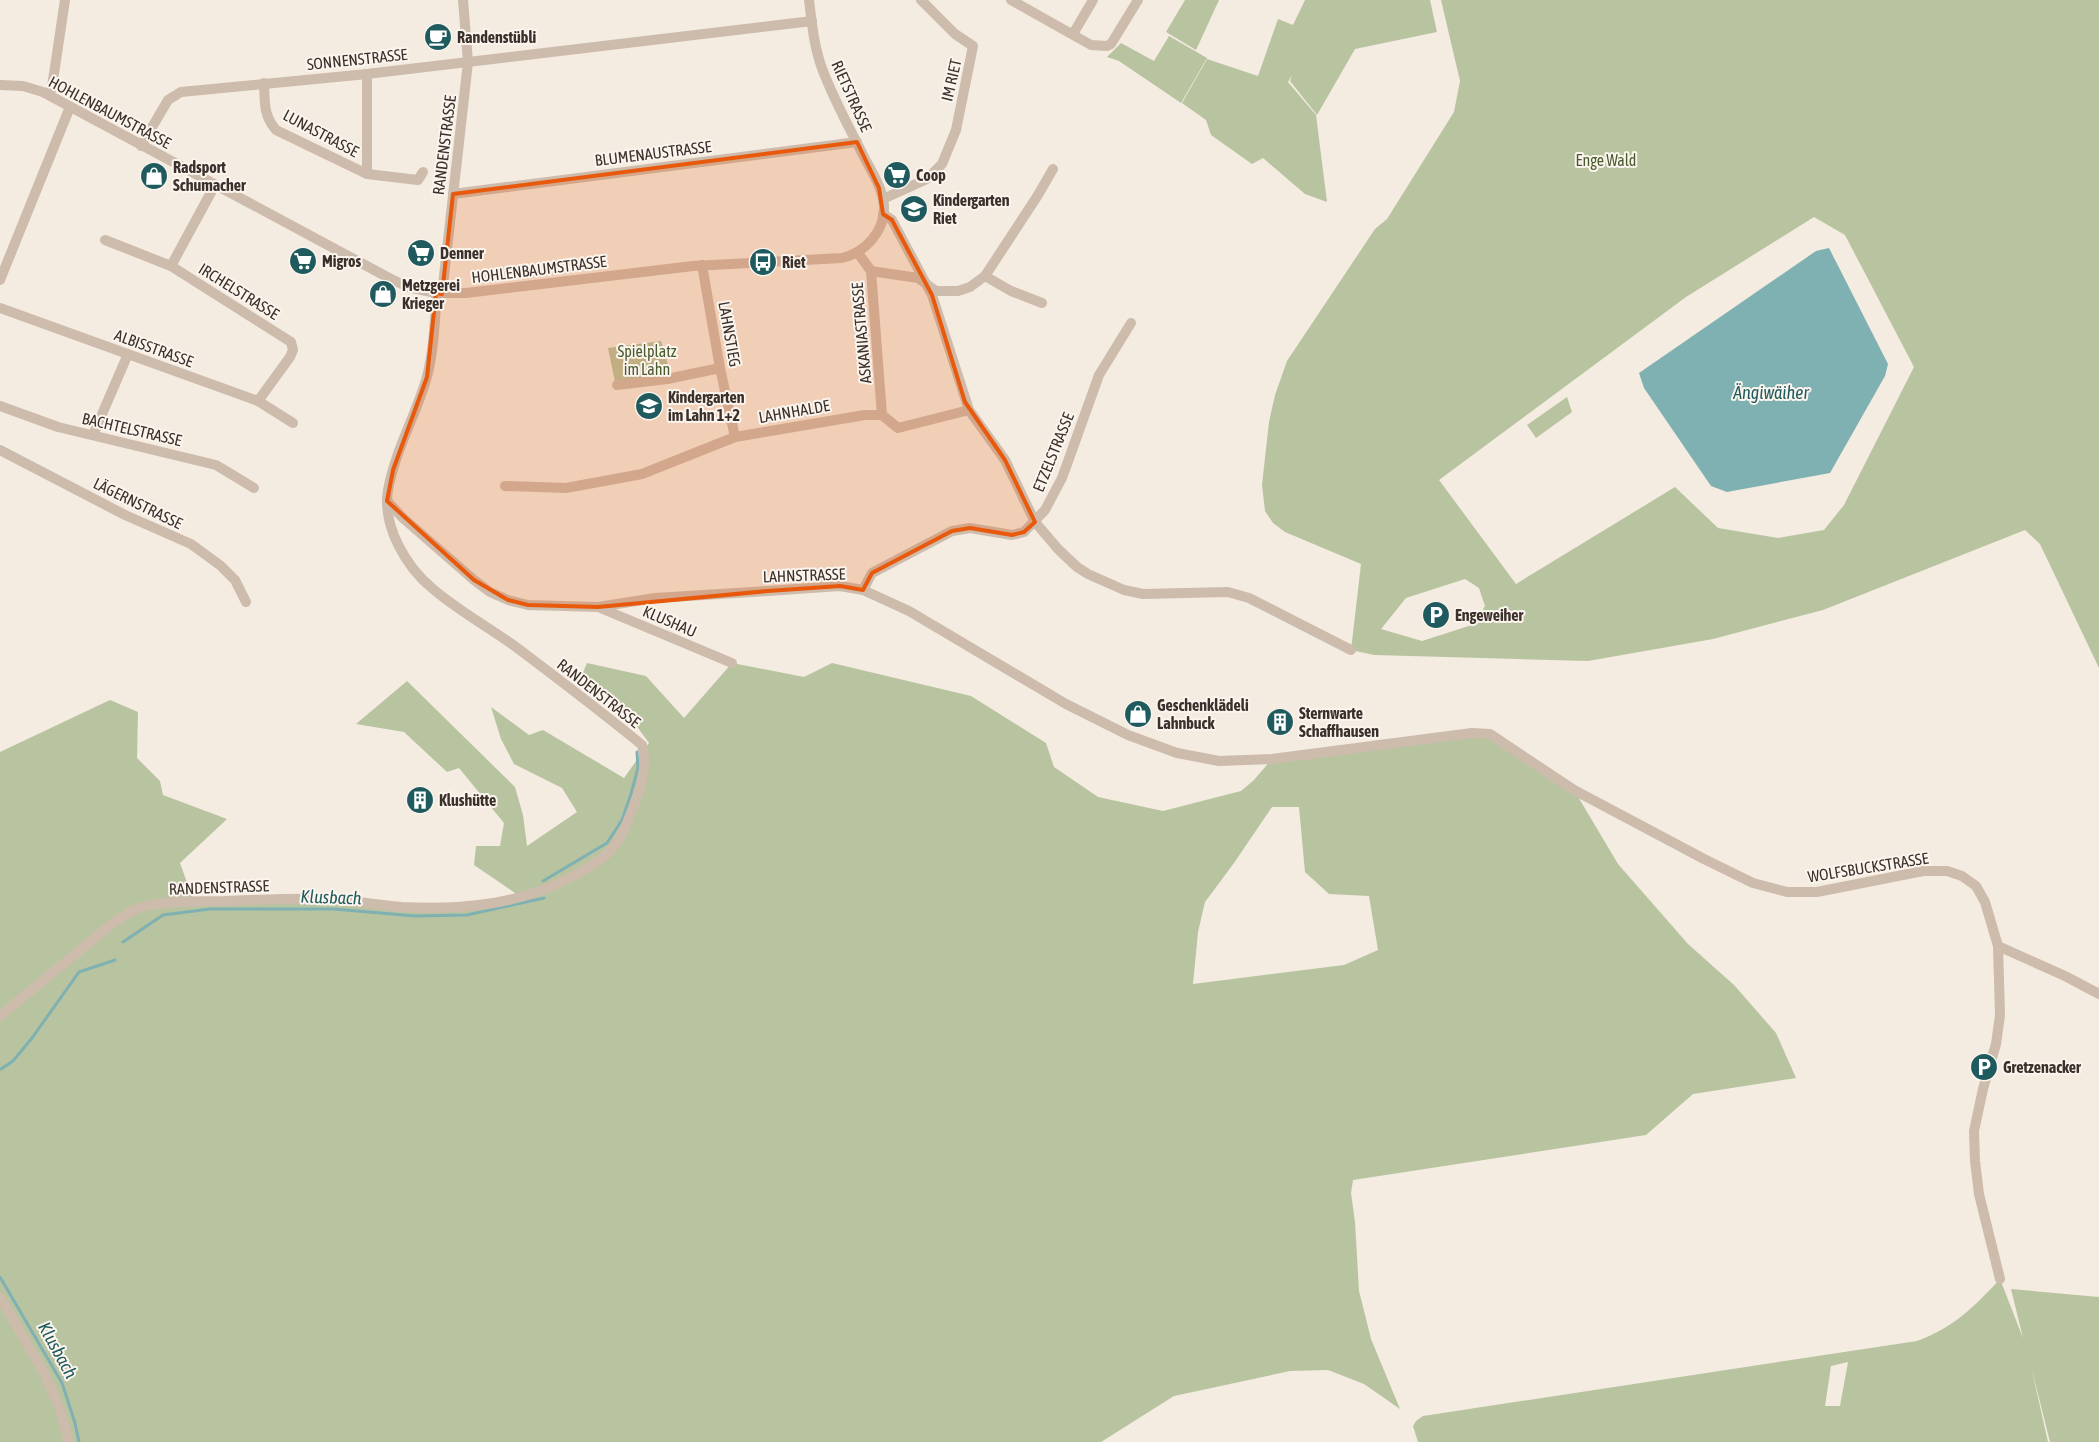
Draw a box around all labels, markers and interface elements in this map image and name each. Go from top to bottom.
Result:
cafe icon: Randenstübli [423,22,453,52]
place label: Randenstübli [457,28,537,46]
street label: SONNENSTRASSE [306,45,408,73]
street label: IM RIET [937,57,965,103]
street label: RIETSTRASSE [828,58,876,134]
street label: HOHLENBAUMSTRASSE [46,72,174,152]
street label: RANDENSTRASSE [429,94,459,196]
street label: LUNASTRASSE [280,106,362,160]
street label: BLUMENAUSTRASSE [594,137,712,169]
park label: Enge Wald [1576,151,1636,170]
place label: Radsport Schumacher [173,158,246,194]
supermarket icon: Coop [882,160,912,190]
shop icon: Radsport Schumacher [139,161,169,191]
place label: Coop [916,166,946,184]
place label: Kindergarten Riet [933,191,1010,227]
school or university icon: Kindergarten Riet [899,194,929,224]
supermarket icon: Denner [406,238,436,268]
place label: Denner [440,244,484,262]
supermarket icon: Migros [288,246,318,276]
bus stop icon: Riet [748,247,778,277]
place label: Migros [322,252,362,270]
street label: HOHLENBAUMSTRASSE [471,252,608,286]
place label: Riet [782,253,806,271]
street label: IRCHELSTRASSE [196,259,283,323]
place label: Metzgerei Krieger [402,276,460,312]
shop icon: Metzgerei Krieger [368,279,398,309]
street label: ASKANIASTRASSE [848,282,874,384]
street label: LAHNSTIEG [715,300,745,368]
street label: ALBISSTRASSE [112,325,196,371]
park label: Spielplatz im Lahn [617,342,677,378]
water label: Ängiwäiher [1732,382,1809,403]
place label: Kindergarten im Lahn 1+2 [668,388,745,424]
school or university icon: Kindergarten im Lahn 1+2 [634,391,664,421]
street label: LAHNHALDE [757,396,831,426]
street label: BACHTELSTRASSE [80,409,184,449]
street label: ETZELSTRASSE [1029,410,1077,494]
street label: LÄGERNSTRASSE [91,474,186,532]
street label: LAHNSTRASSE [762,565,846,585]
parking icon: Engeweiher [1421,600,1451,630]
street label: KLUSHAU [640,602,700,640]
place label: Engeweiher [1455,606,1524,624]
street label: RANDENSTRASSE [554,655,644,731]
place label: Geschenklädeli Lahnbuck [1157,696,1249,732]
shop icon: Geschenklädeli Lahnbuck [1123,699,1153,729]
place label: Sternwarte Schaffhausen [1299,704,1379,740]
building icon: Sternwarte Schaffhausen [1265,707,1295,737]
building icon: Klushütte [405,785,435,815]
place label: Klushütte [439,791,496,809]
street label: WOLFSBUCKSTRASSE [1806,849,1930,885]
street label: RANDENSTRASSE [169,876,270,898]
water label: Klusbach [300,885,362,909]
parking icon: Gretzenacker [1969,1052,1999,1082]
place label: Gretzenacker [2003,1058,2081,1076]
water label: Klusbach [34,1318,82,1382]

